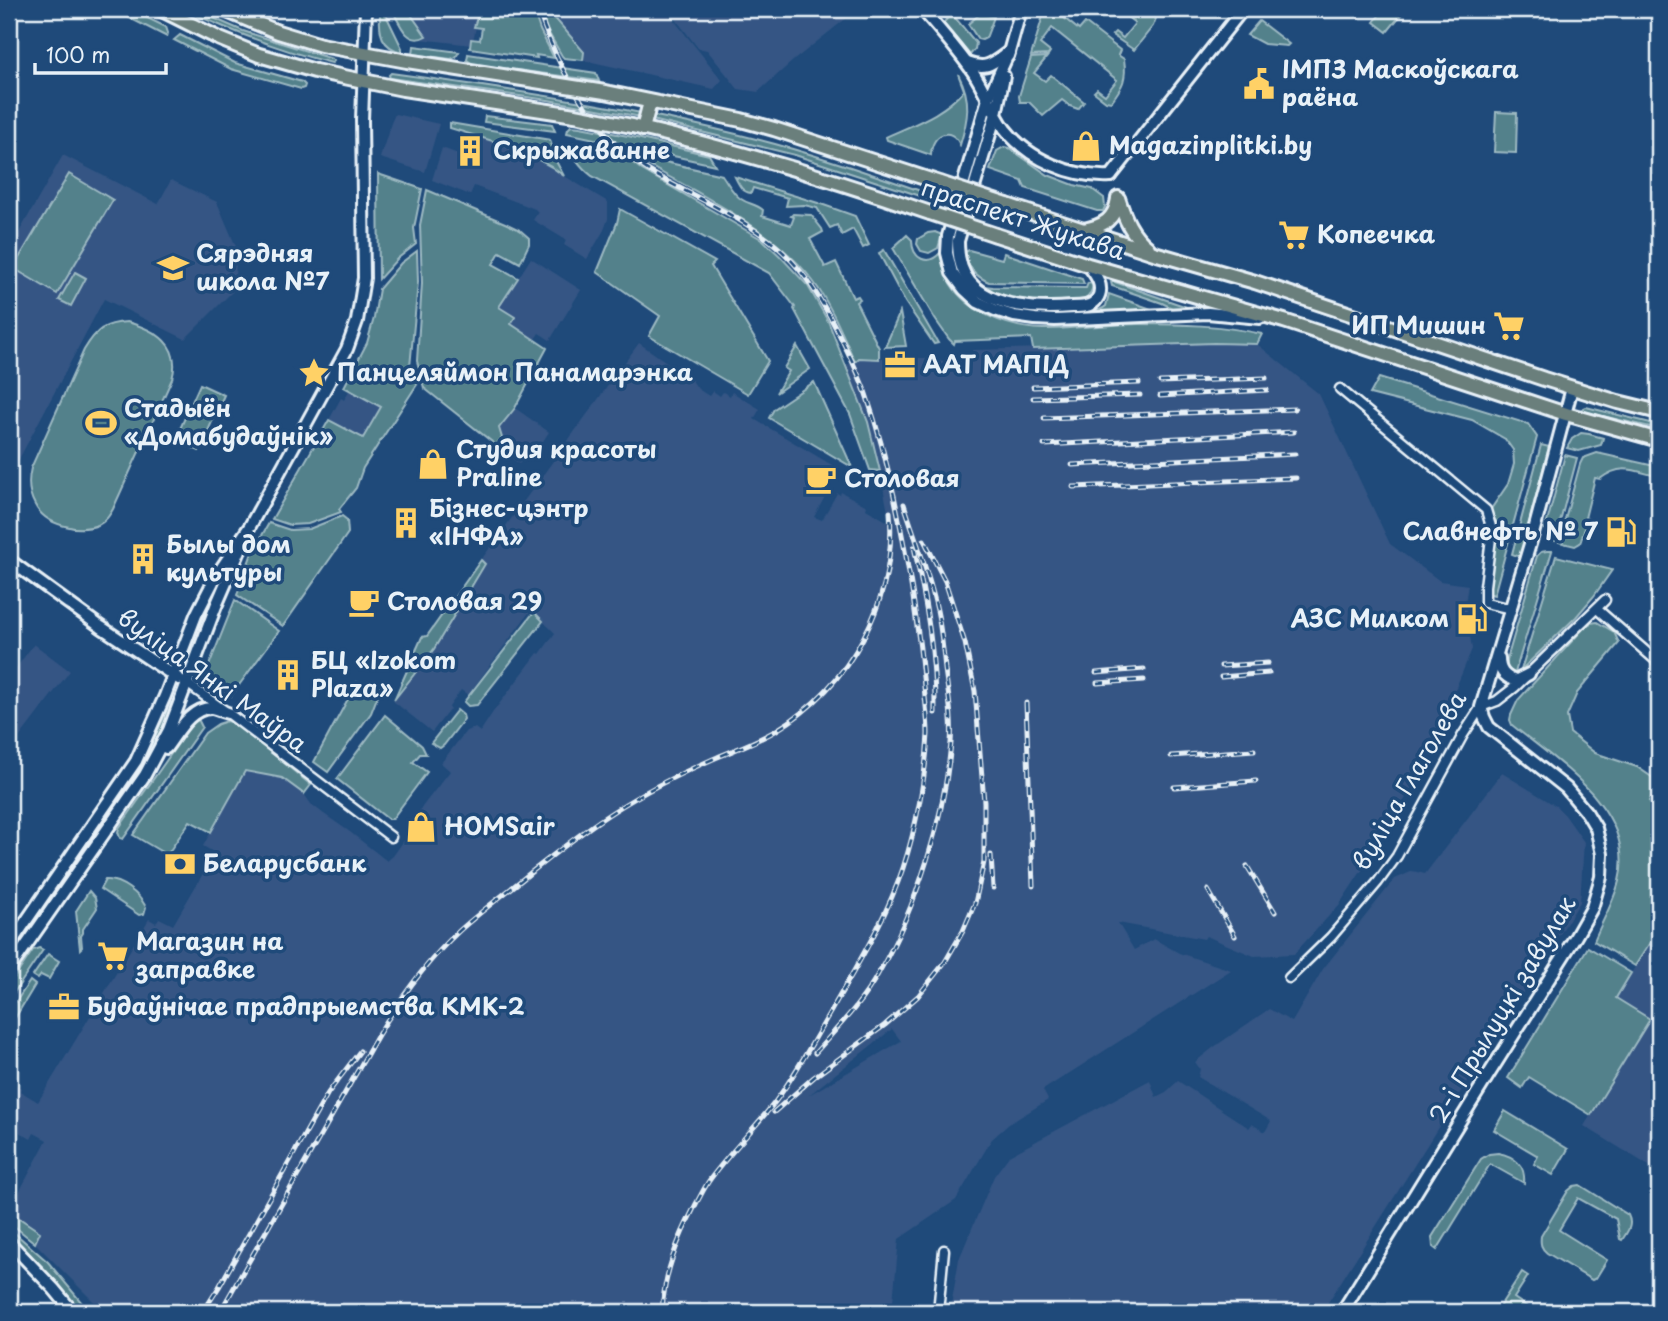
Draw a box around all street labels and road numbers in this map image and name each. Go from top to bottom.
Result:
street label: праспект Жукава [917,168,1130,268]
street label: вуліца Янкі Маўра [111,598,315,760]
street label: вуліца Глаголева [1342,684,1474,876]
street label: 2-і Прылуцкі завулак [1419,888,1584,1129]

